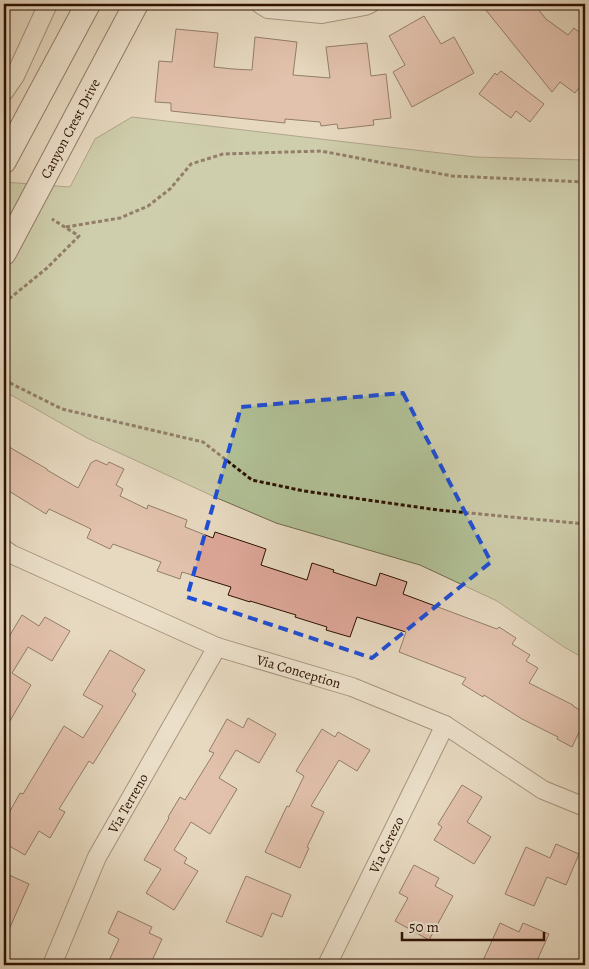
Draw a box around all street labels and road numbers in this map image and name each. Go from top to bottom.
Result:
street label: Canyon Crest Drive [36,75,104,182]
street label: Via Conception [253,649,344,693]
street label: Via Terreno [103,770,152,837]
street label: Via Cerezo [364,813,408,877]

